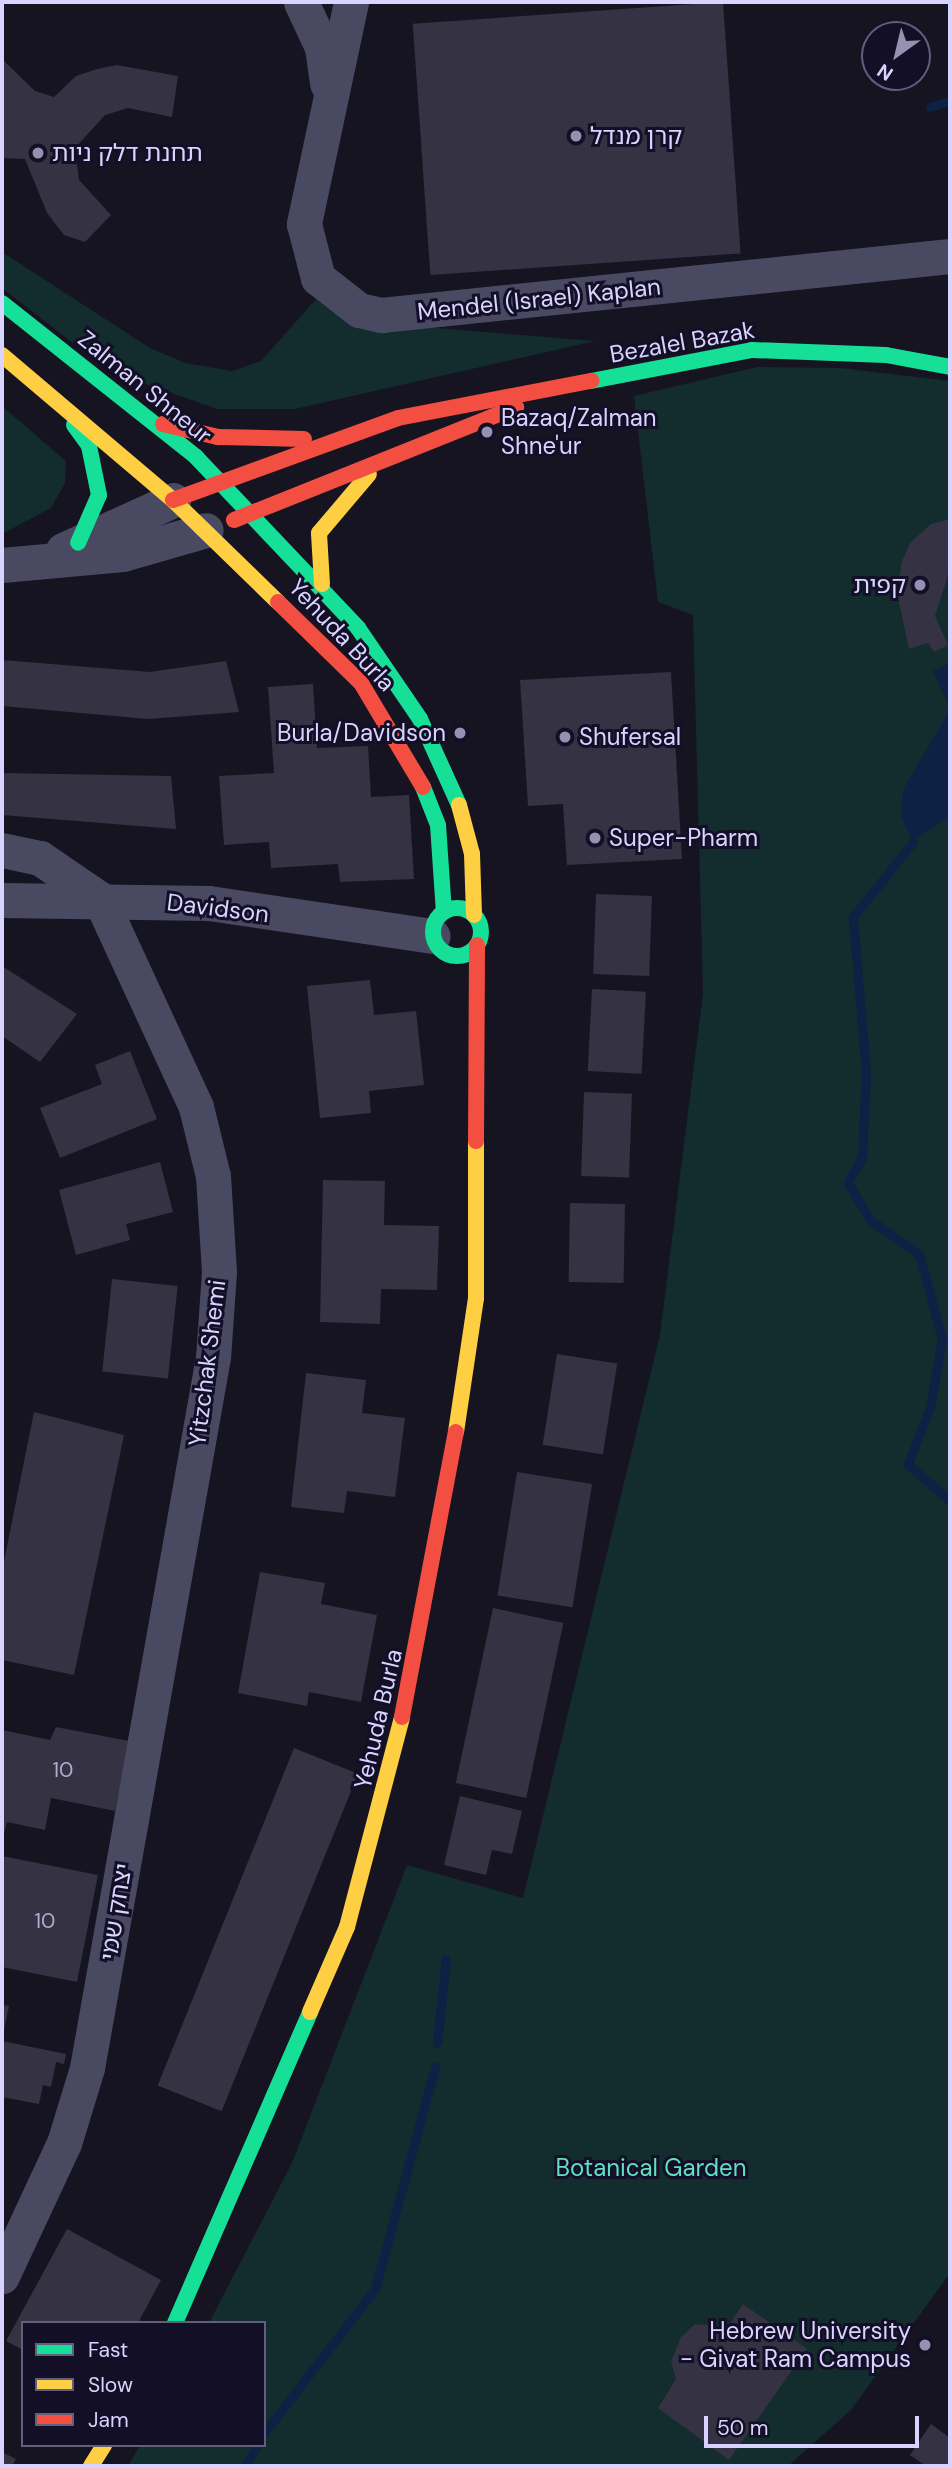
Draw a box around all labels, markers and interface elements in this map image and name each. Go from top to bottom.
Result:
north arrow [861,21,931,91]
text: N [872,58,898,86]
place label: קרן מנדל [590,122,682,150]
marker: קרן מנדל [568,128,584,144]
place label: תחנת דלק ניות [52,139,203,167]
marker: תחנת דלק ניות [30,145,46,161]
street label: Mendel (Israel) Kaplan [416,272,662,326]
street label: Bezalel Bazak [607,315,757,369]
street label: Zalman Shneur [72,324,218,450]
place label: Bazaq/Zalman Shne'ur [501,404,657,460]
marker: Bazaq/Zalman Shne'ur [479,424,495,440]
place label: קפית [853,571,906,599]
street label: Yehuda Burla [283,573,401,697]
marker: קפית [912,577,928,593]
place label: Burla/Davidson [277,719,446,747]
place label: Shufersal [579,723,681,751]
marker: Burla/Davidson [452,725,468,741]
marker: Shufersal [557,729,573,745]
place label: Super-Pharm [609,824,758,852]
marker: Super-Pharm [587,830,603,846]
street label: Davidson [165,887,271,929]
street label: Yitzchak Shemi [182,1278,232,1448]
street label: Yehuda Burla [348,1646,408,1792]
house number: 10 [53,1757,73,1783]
street label: יצחק שמי [94,1861,138,1963]
house number: 10 [35,1908,55,1934]
park label: Botanical Garden [556,2154,746,2182]
place label: Hebrew University - Givat Ram Campus [680,2317,911,2373]
legend [21,2321,266,2447]
text: Fast [88,2336,128,2364]
marker: Hebrew University - Givat Ram Campus [917,2337,933,2353]
text: Slow [88,2371,133,2399]
scale bar [707,2402,922,2446]
text: Jam [88,2406,129,2434]
text: 50 m [717,2414,768,2442]

